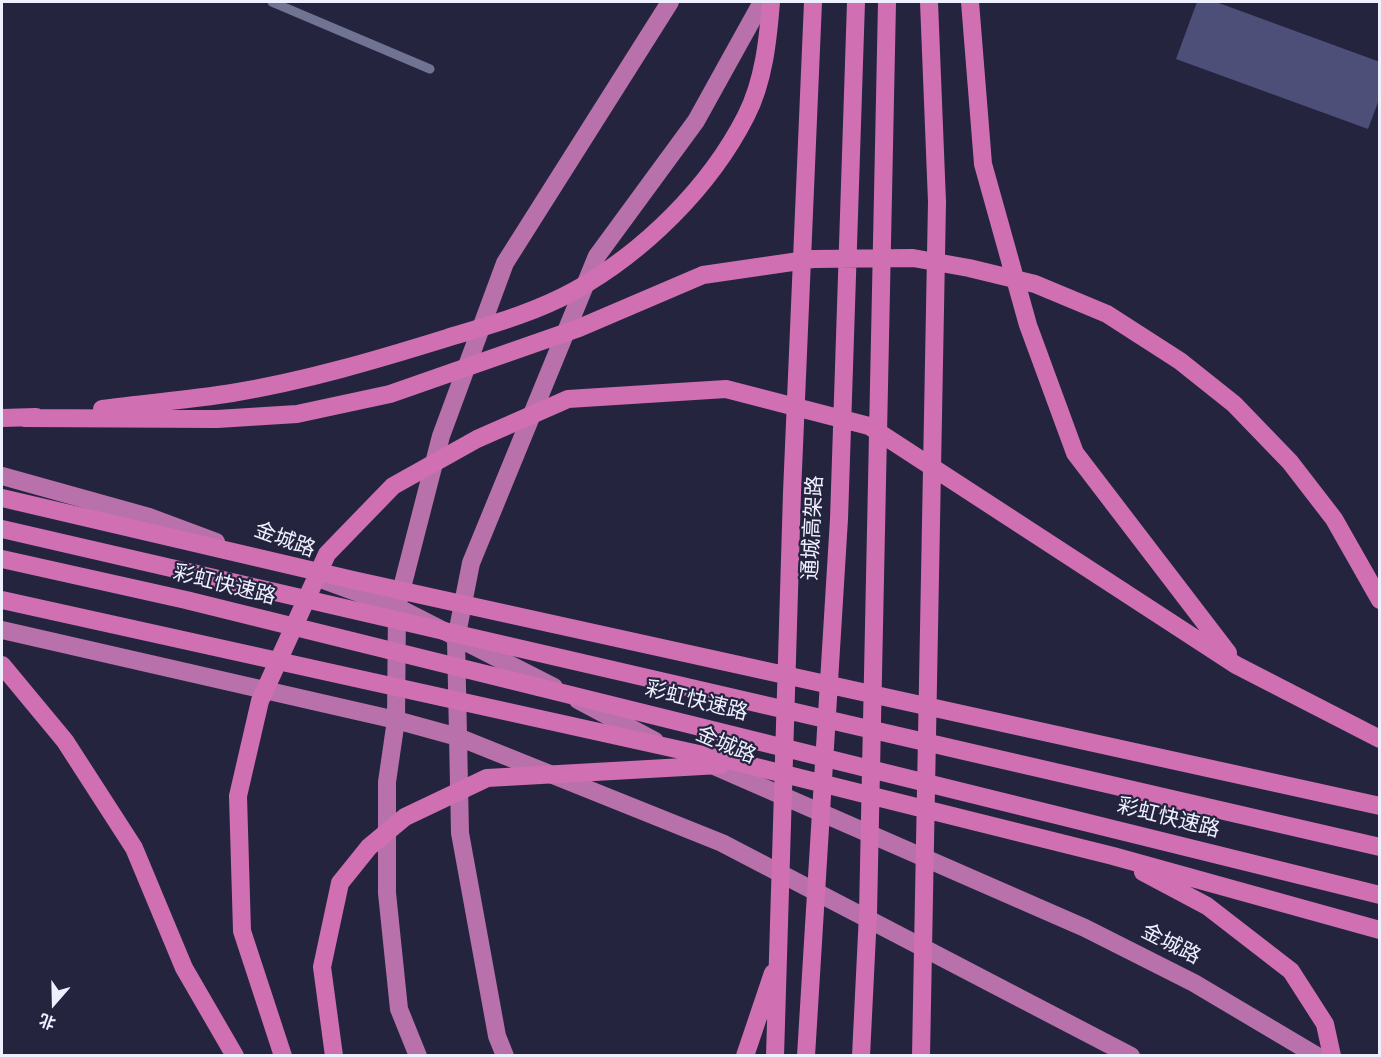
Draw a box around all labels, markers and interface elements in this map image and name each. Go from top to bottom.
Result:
street label: 通城高架路 [800,475,830,581]
street label: 金城路 [250,519,318,565]
street label: 彩虹快速路 [170,562,278,612]
street label: 彩虹快速路 [642,678,750,728]
street label: 金城路 [691,723,759,771]
street label: 彩虹快速路 [1114,795,1222,845]
street label: 金城路 [1136,920,1204,972]
north arrow [24,973,84,1033]
text: 北 [37,1008,59,1032]

